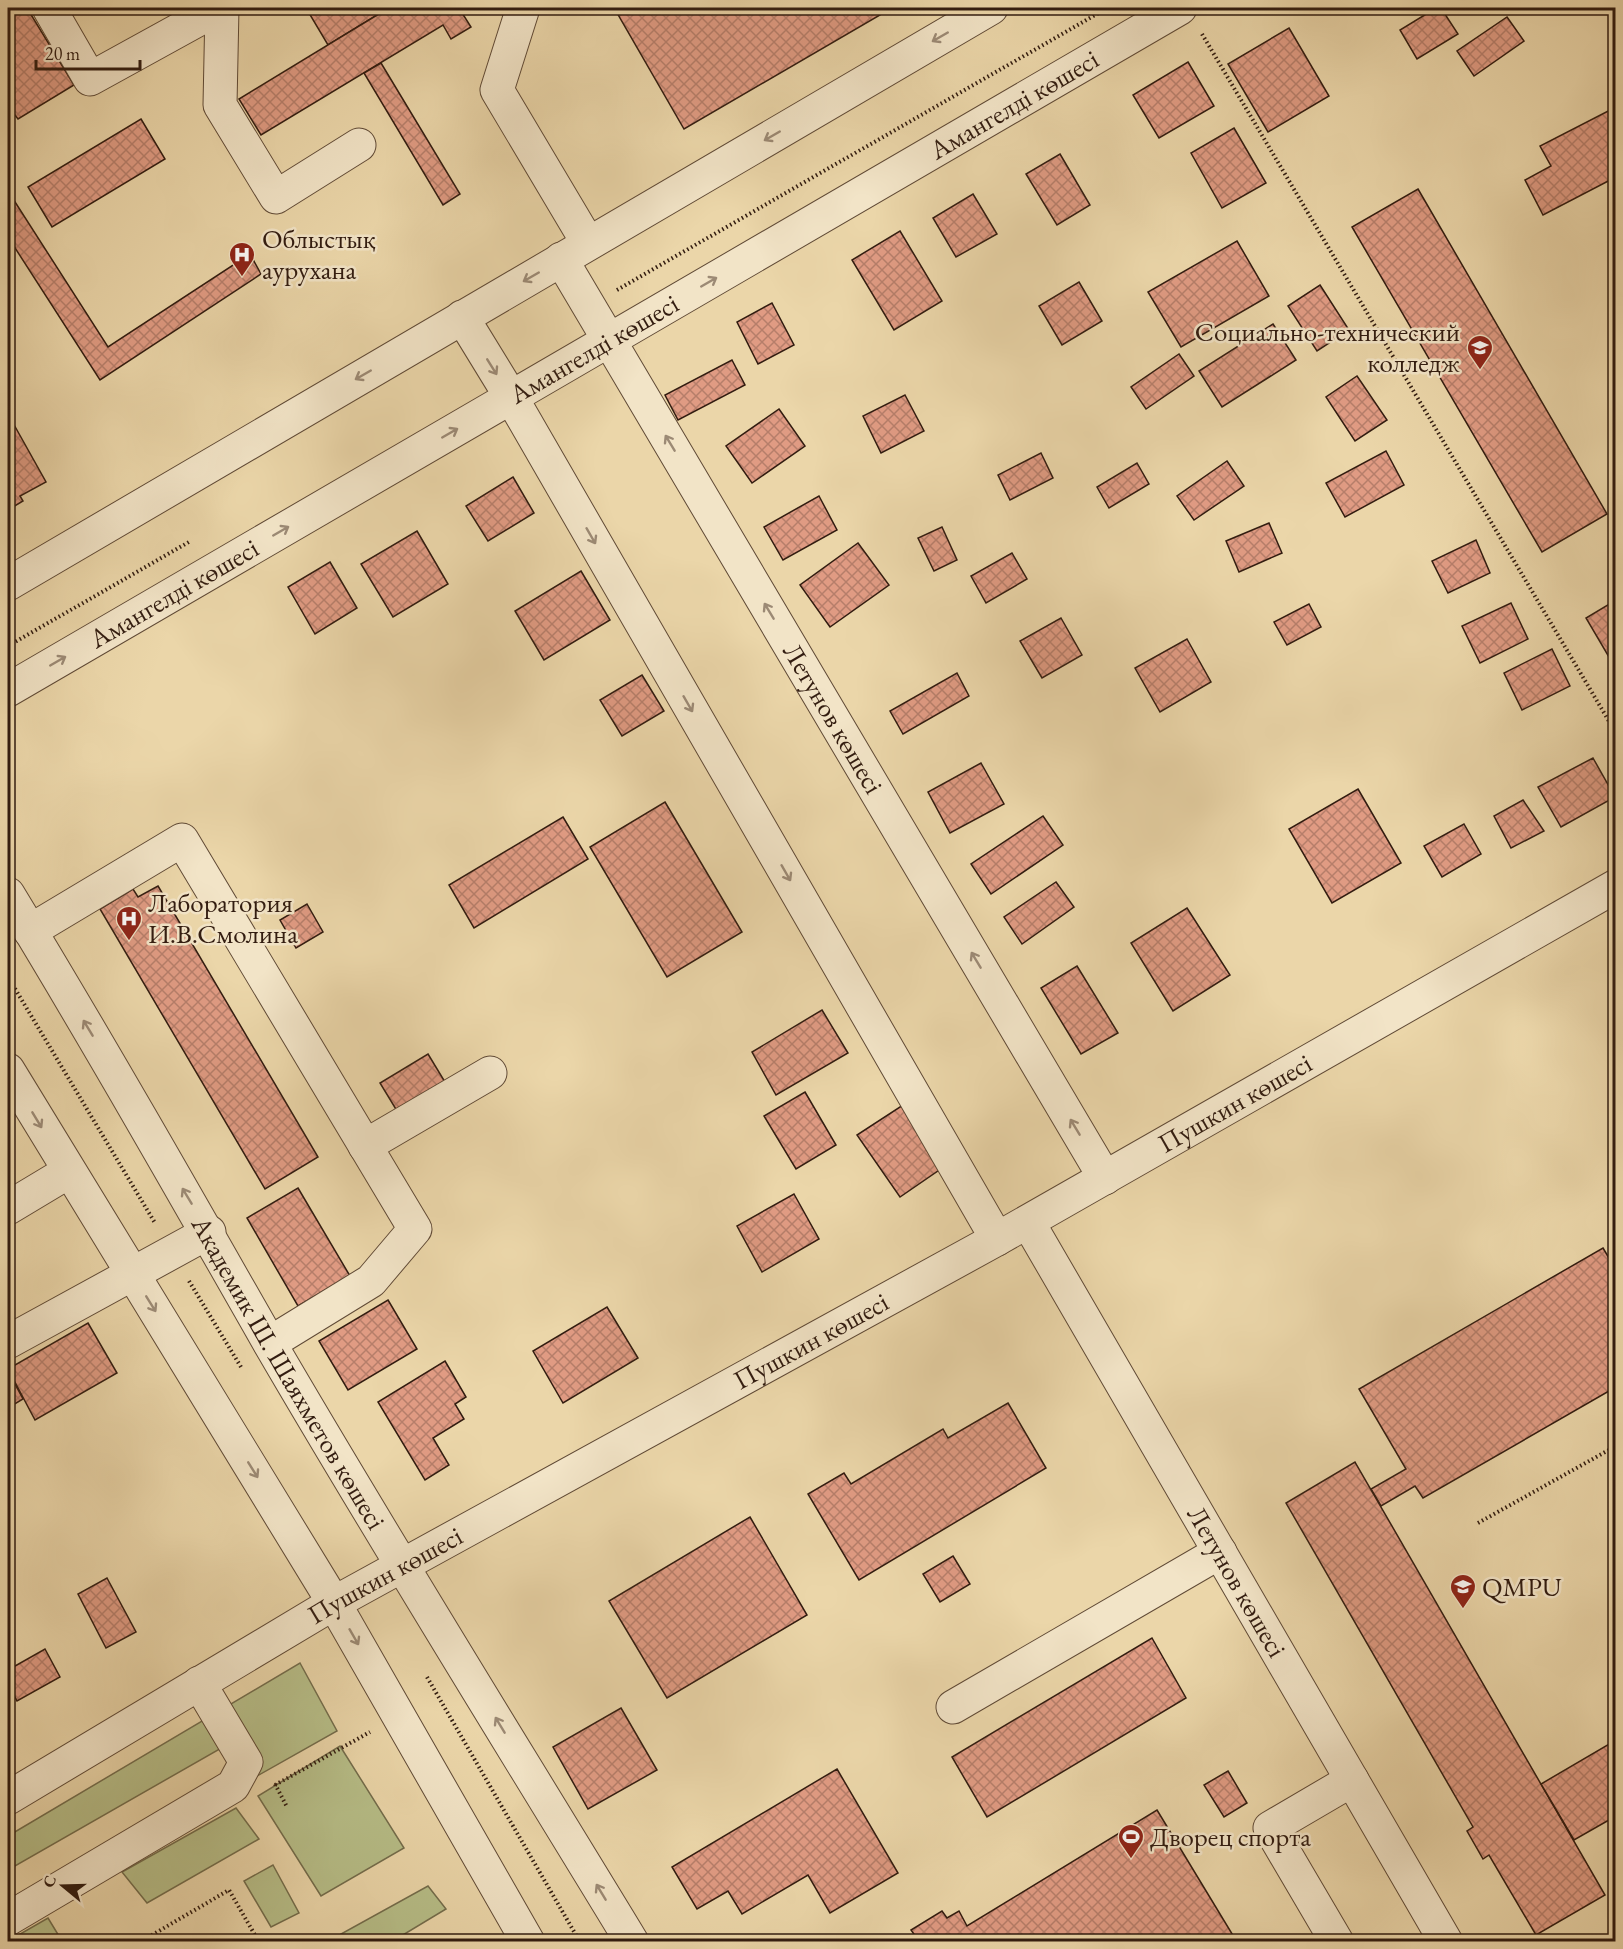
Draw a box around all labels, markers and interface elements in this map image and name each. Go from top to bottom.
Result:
one-way arrow [932,31,949,43]
scale bar [36,33,140,71]
street label: Амангелді көшесі [922,41,1105,168]
text: 20 m [45,42,80,65]
one-way arrow [764,130,781,142]
place label: Облыстық аурухана [262,221,376,287]
hospital icon: Облыстық аурухана [227,240,257,278]
one-way arrow [523,271,540,283]
one-way arrow [700,276,717,288]
street label: Амангелді көшесі [502,285,685,412]
place label: Социально-технический колледж [1195,314,1460,380]
school or university icon: Социально-технический колледж [1465,333,1495,371]
one-way arrow [487,358,499,375]
one-way arrow [355,369,372,381]
one-way arrow [441,427,458,439]
one-way arrow [663,435,675,452]
one-way arrow [272,525,289,537]
one-way arrow [585,527,597,544]
street label: Амангелді көшесі [82,530,265,656]
one-way arrow [763,603,775,620]
street label: Летунов көшесі [775,637,892,800]
one-way arrow [49,654,66,666]
one-way arrow [683,695,694,713]
one-way arrow [780,864,792,881]
place label: Лаборатория И.В.Смолина [148,885,298,951]
hospital icon: Лаборатория И.В.Смолина [114,904,144,942]
one-way arrow [969,952,981,969]
one-way arrow [81,1020,93,1037]
street label: Пушкин көшесі [1151,1045,1318,1161]
one-way arrow [32,1111,44,1128]
one-way arrow [1069,1119,1081,1136]
one-way arrow [181,1188,193,1205]
street label: Академик Ш. Шаяхметов көшесі [183,1209,394,1536]
street label: Пушкин көшесі [727,1284,895,1397]
one-way arrow [145,1295,157,1312]
one-way arrow [247,1461,259,1478]
street label: Летунов көшесі [1180,1500,1295,1664]
street label: Пушкин көшесі [301,1518,469,1632]
place label: QMPU [1482,1569,1562,1604]
school or university icon: QMPU [1448,1572,1478,1610]
one-way arrow [348,1628,360,1645]
one-way arrow [493,1717,505,1734]
place label: Дворец спорта [1150,1819,1311,1854]
sports icon: Дворец спорта [1116,1822,1146,1860]
north arrow [33,1856,93,1916]
text: С [38,1872,61,1890]
one-way arrow [595,1884,607,1901]

